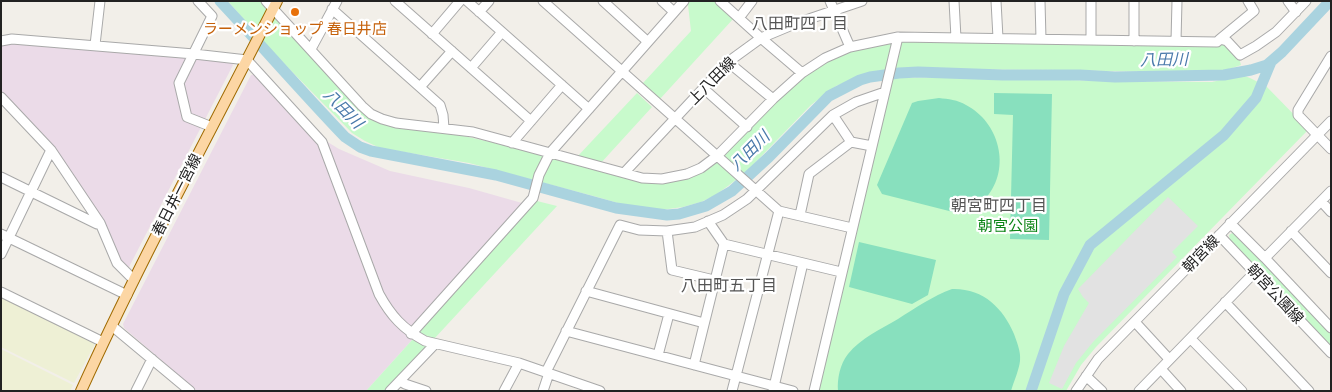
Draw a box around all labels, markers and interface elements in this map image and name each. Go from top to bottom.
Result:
marker: ラーメンショップ 春日井店 [289,6,301,18]
district label: 八田町四丁目 [752,14,848,34]
place label: ラーメンショップ 春日井店 [203,20,387,38]
water label: 八田川 [1140,50,1188,70]
street label: 上八田線 [684,53,740,109]
water label: 八田川 [319,85,367,133]
water label: 八田川 [726,127,774,175]
street label: 春日井一宮線 [149,151,205,239]
district label: 朝宮町四丁目 [951,196,1047,216]
park label: 朝宮公園 [978,217,1038,235]
street label: 朝宮線 [1179,232,1223,276]
street label: 朝宮公園線 [1243,260,1307,328]
district label: 八田町五丁目 [681,276,777,296]

